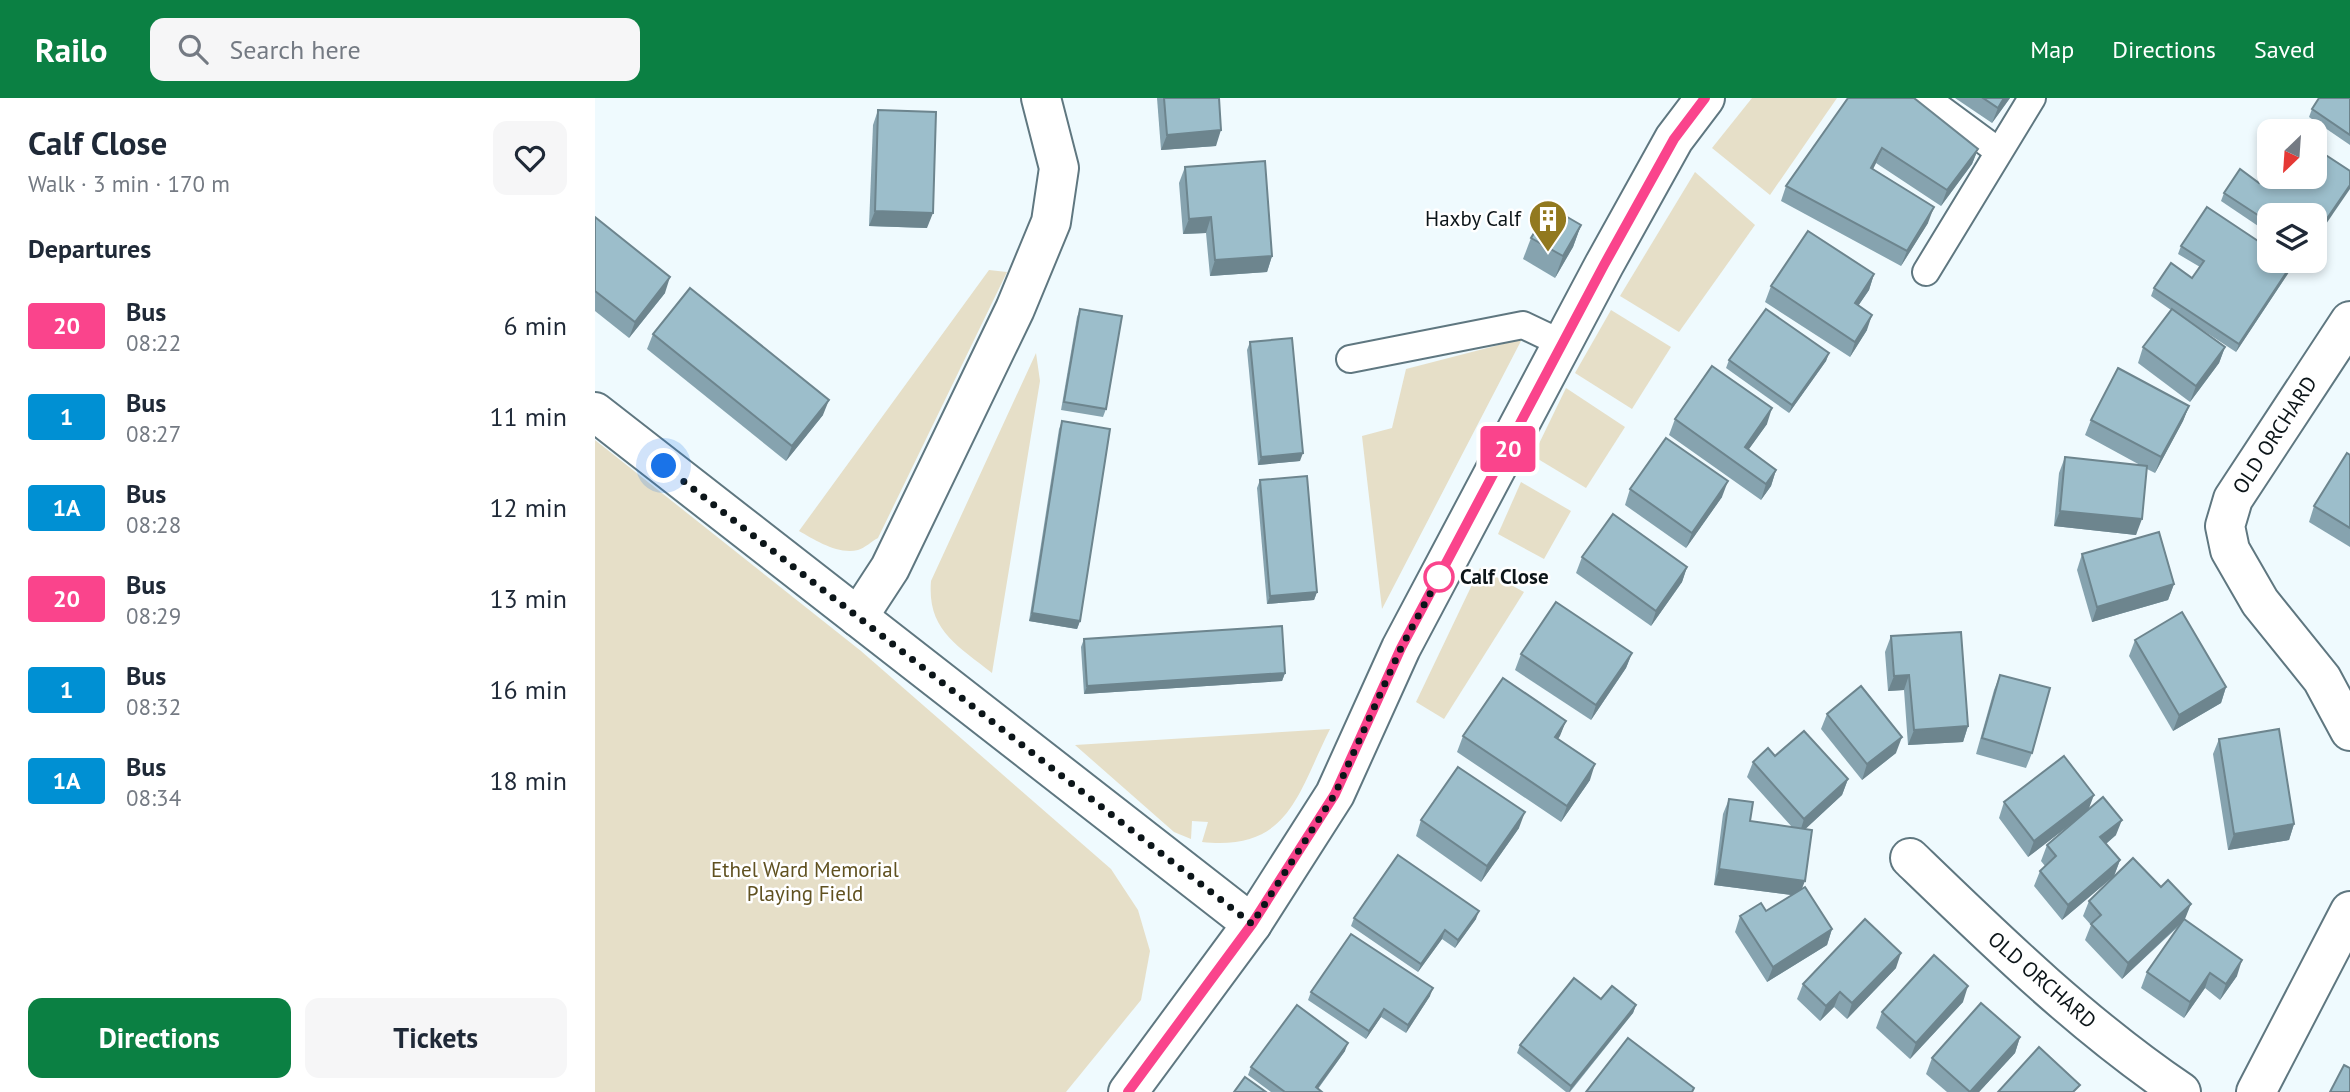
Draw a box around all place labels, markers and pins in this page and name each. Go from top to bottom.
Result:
building icon: Haxby Calf [1527,198,1569,253]
place label: Haxby Calf [1425,205,1522,232]
marker: Calf Close [1424,562,1454,592]
place label: Calf Close [1460,563,1549,590]

